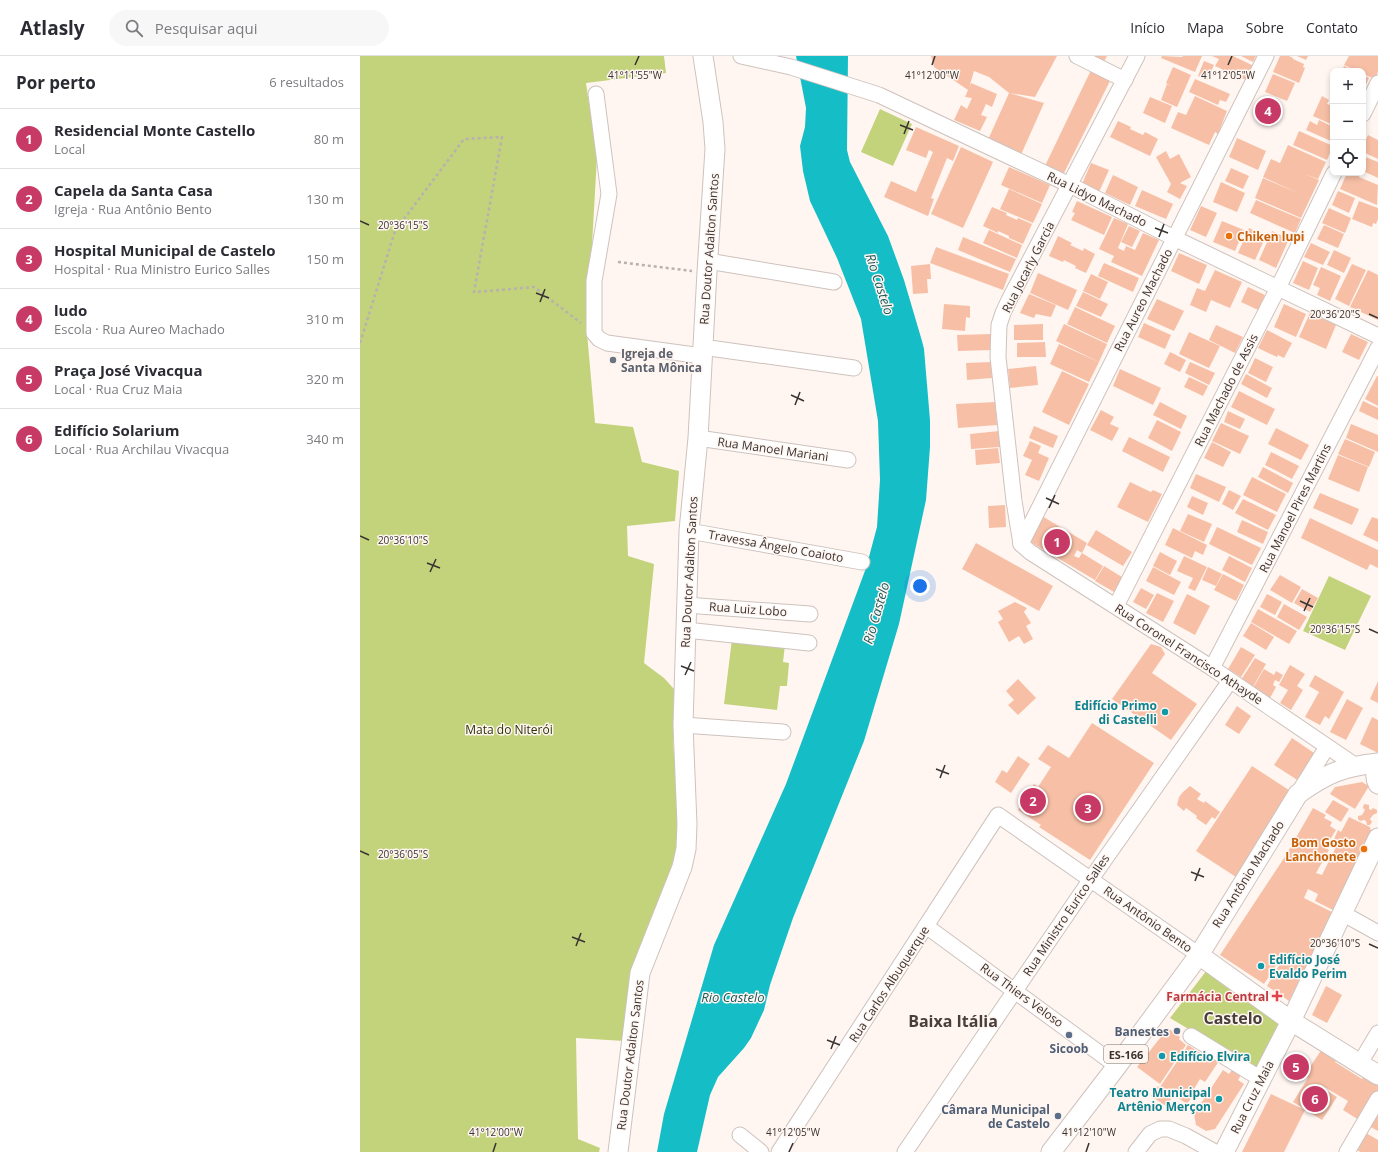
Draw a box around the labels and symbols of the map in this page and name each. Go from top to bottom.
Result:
text: 41°11'55"W [608,68,663,82]
text: 41°12'00"W [905,68,960,82]
text: 41°12'05"W [1201,68,1256,82]
pin: 4 [1255,96,1281,126]
street label: Rua Lidyo Machado [1044,167,1150,231]
street label: Rua Doutor Adalton Santos [695,172,723,325]
text: 20°36'15"S [378,218,428,232]
street label: Rua Jocarly Garcia [998,218,1058,316]
place label: Chiken lupi [1237,228,1305,245]
marker: Chiken lupi [1224,231,1234,241]
street label: Rua Aureo Machado [1110,246,1176,354]
water label: Rio Castelo [862,251,898,317]
text: 20°36'20"S [1310,307,1360,321]
street label: Rua Machado de Assis [1190,330,1262,449]
place label: Igreja de Santa Mônica [621,345,702,376]
marker: Igreja de Santa Mônica [608,355,618,365]
street label: Rua Manoel Mariani [716,433,830,465]
street label: Rua Manoel Pires Martins [1255,440,1335,576]
street label: Rua Doutor Adalton Santos [677,495,701,648]
street label: Travessa Ângelo Coaioto [707,526,845,566]
pin: 1 [1044,527,1070,557]
text: 20°36'10"S [378,533,428,547]
your location [910,576,930,596]
water label: Rio Castelo [859,580,893,646]
street label: Rua Luiz Lobo [709,598,787,620]
street label: Rua Coronel Francisco Athayde [1112,600,1267,708]
text: 20°36'15"S [1310,622,1360,636]
place label: Edifício Primo di Castelli [1074,697,1157,728]
marker: Edifício Primo di Castelli [1160,707,1170,717]
park label: Mata do Niterói [465,721,553,738]
pin: 2 [1020,786,1046,816]
pin: 3 [1075,793,1101,823]
street label: Rua Antônio Machado [1208,817,1288,931]
place label: Bom Gosto Lanchonete [1285,834,1356,865]
marker: Bom Gosto Lanchonete [1359,844,1369,854]
text: 20°36'05"S [378,847,428,861]
street label: Rua Ministro Eurico Salles [1019,850,1113,979]
street label: Rua Antônio Bento [1100,882,1196,956]
street label: Rua Carlos Albuquerque [845,922,933,1046]
text: 20°36'10"S [1310,936,1360,950]
place label: Edifício José Evaldo Perim [1269,951,1347,982]
street label: Rua Thiers Veloso [977,959,1067,1031]
marker: Edifício José Evaldo Perim [1256,961,1266,971]
street label: Rua Doutor Adalton Santos [612,978,648,1131]
water label: Rio Castelo [701,988,765,1006]
place label: Farmácia Central [1166,988,1269,1005]
marker: Farmácia Central [1272,991,1282,1001]
district label: Castelo [1204,1007,1263,1029]
district label: Baixa Itália [908,1010,998,1032]
place label: Banestes [1114,1023,1169,1040]
marker: Banestes [1172,1026,1182,1036]
marker: Sicoob [1064,1030,1074,1040]
place label: Sicoob [1050,1040,1089,1057]
road number: ES-166 [1104,1045,1148,1063]
place label: Edifício Elvira [1170,1048,1250,1065]
marker: Edifício Elvira [1157,1051,1167,1061]
pin: 5 [1283,1052,1309,1082]
street label: Rua Cruz Maia [1226,1057,1278,1137]
place label: Teatro Municipal Artênio Merçon [1109,1084,1211,1115]
pin: 6 [1302,1084,1328,1114]
marker: Teatro Municipal Artênio Merçon [1214,1094,1224,1104]
place label: Câmara Municipal de Castelo [941,1101,1050,1132]
marker: Câmara Municipal de Castelo [1053,1111,1063,1121]
text: 41°12'00"W [469,1125,524,1139]
text: 41°12'05"W [766,1125,821,1139]
text: 41°12'10"W [1062,1125,1117,1139]

